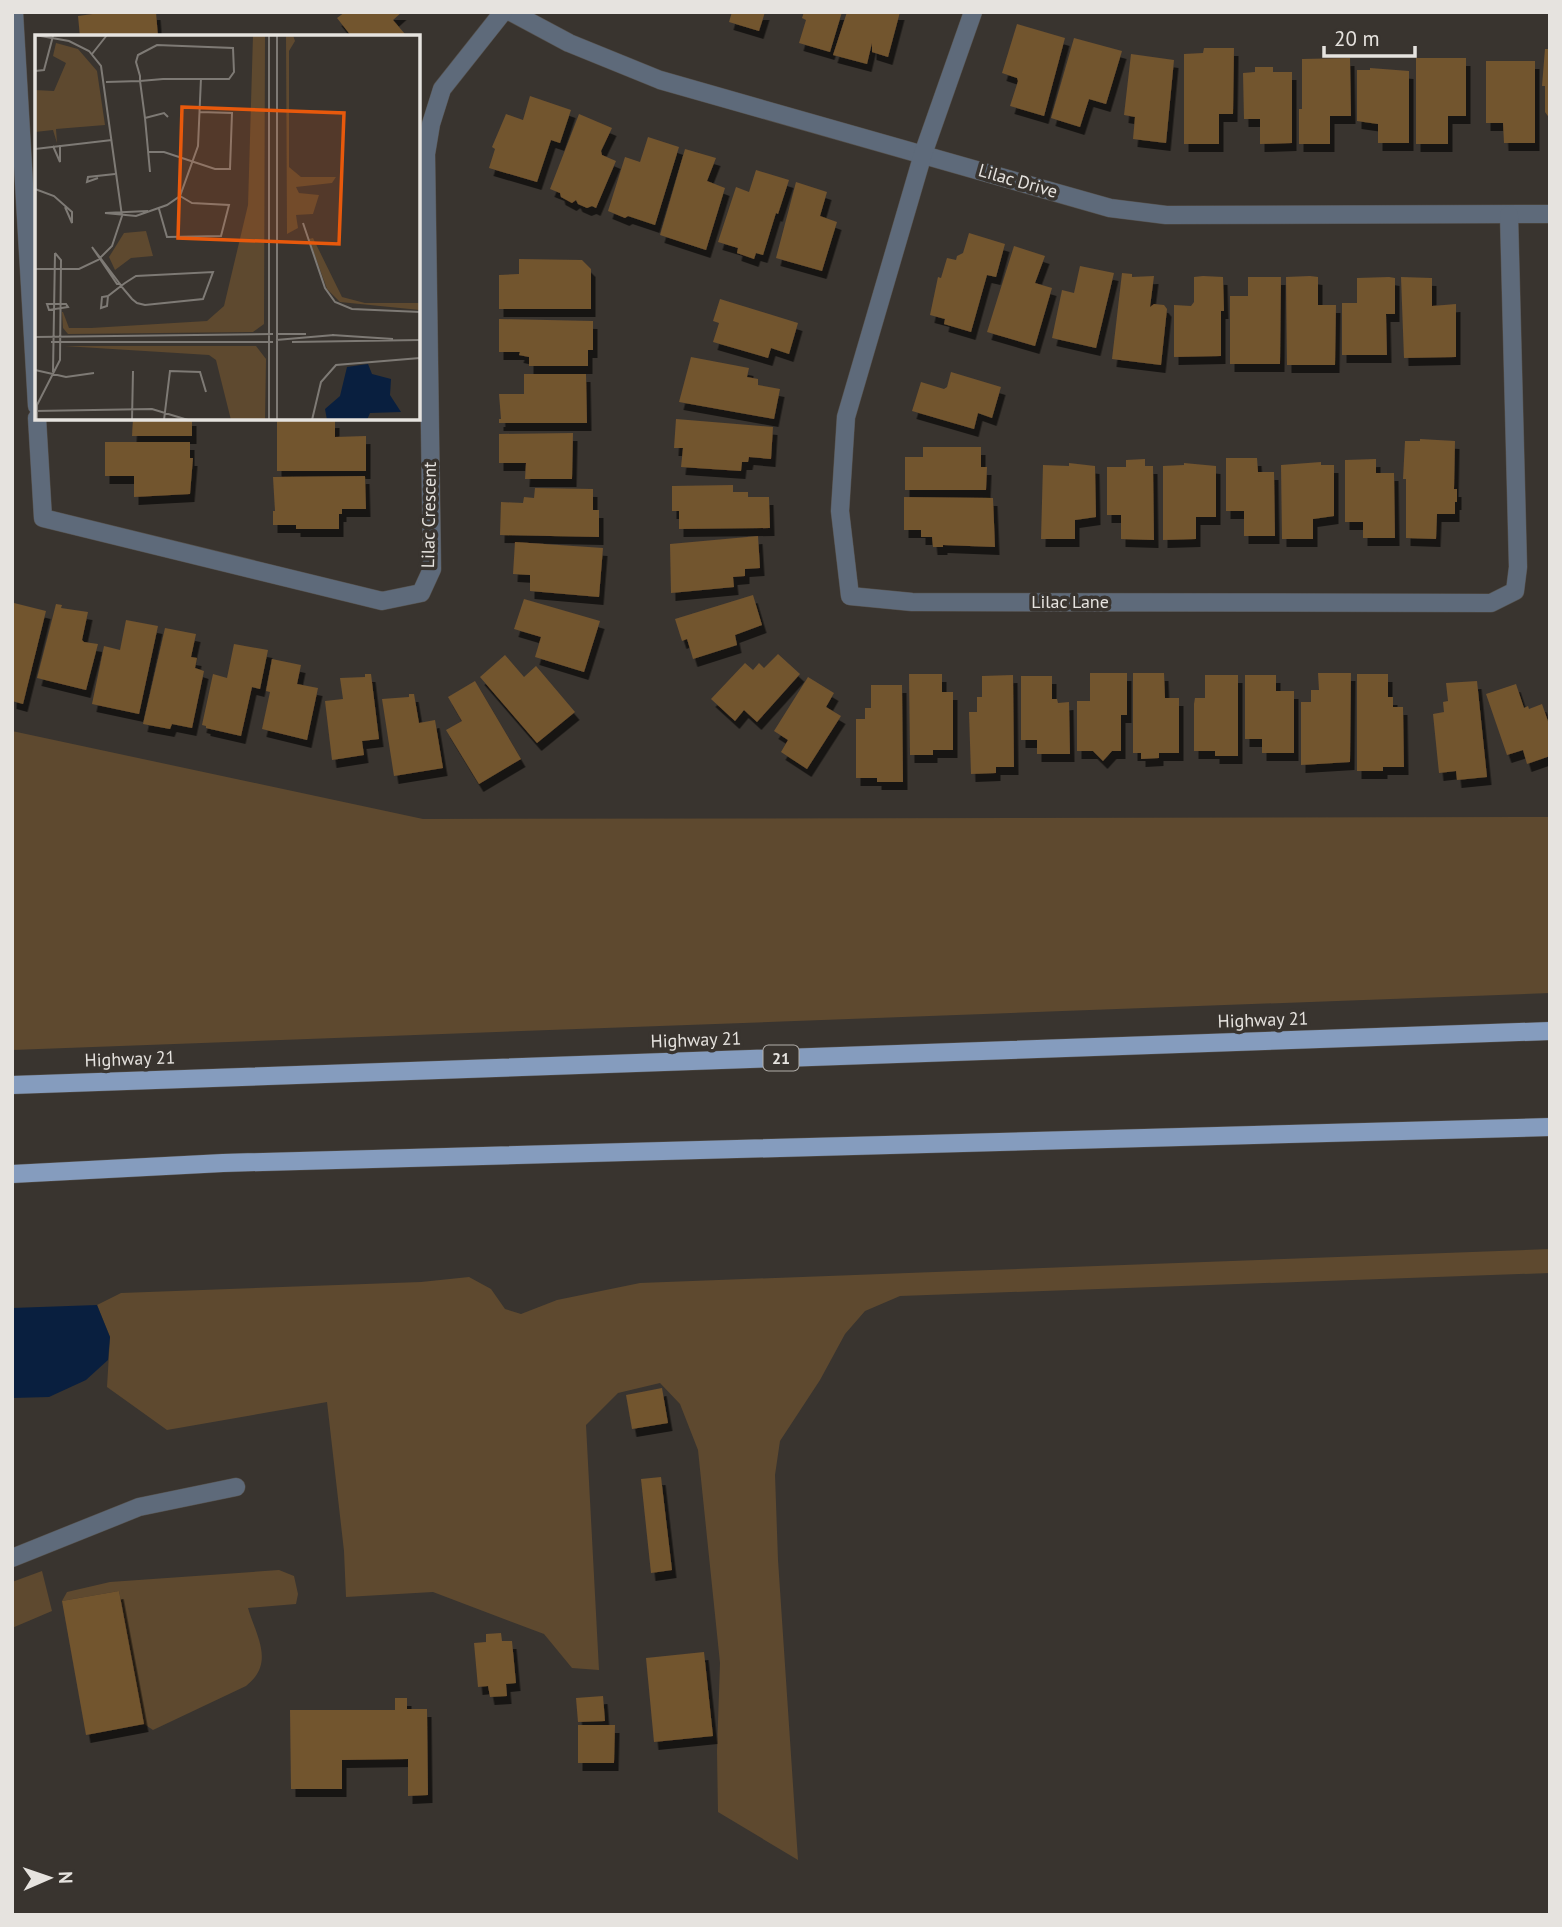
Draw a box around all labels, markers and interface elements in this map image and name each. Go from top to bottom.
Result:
scale bar [1324,14,1415,58]
text: 20 m [1334,25,1380,52]
inset map [35,35,420,420]
street label: Lilac Drive [976,158,1060,203]
street label: Lilac Crescent [416,462,441,568]
street label: Lilac Lane [1031,590,1109,613]
street label: Highway 21 [1217,1006,1309,1033]
street label: Highway 21 [650,1026,742,1053]
street label: Highway 21 [84,1045,176,1072]
road number: 21 [764,1046,798,1070]
north arrow [14,1843,84,1913]
text: N [54,1871,78,1884]

